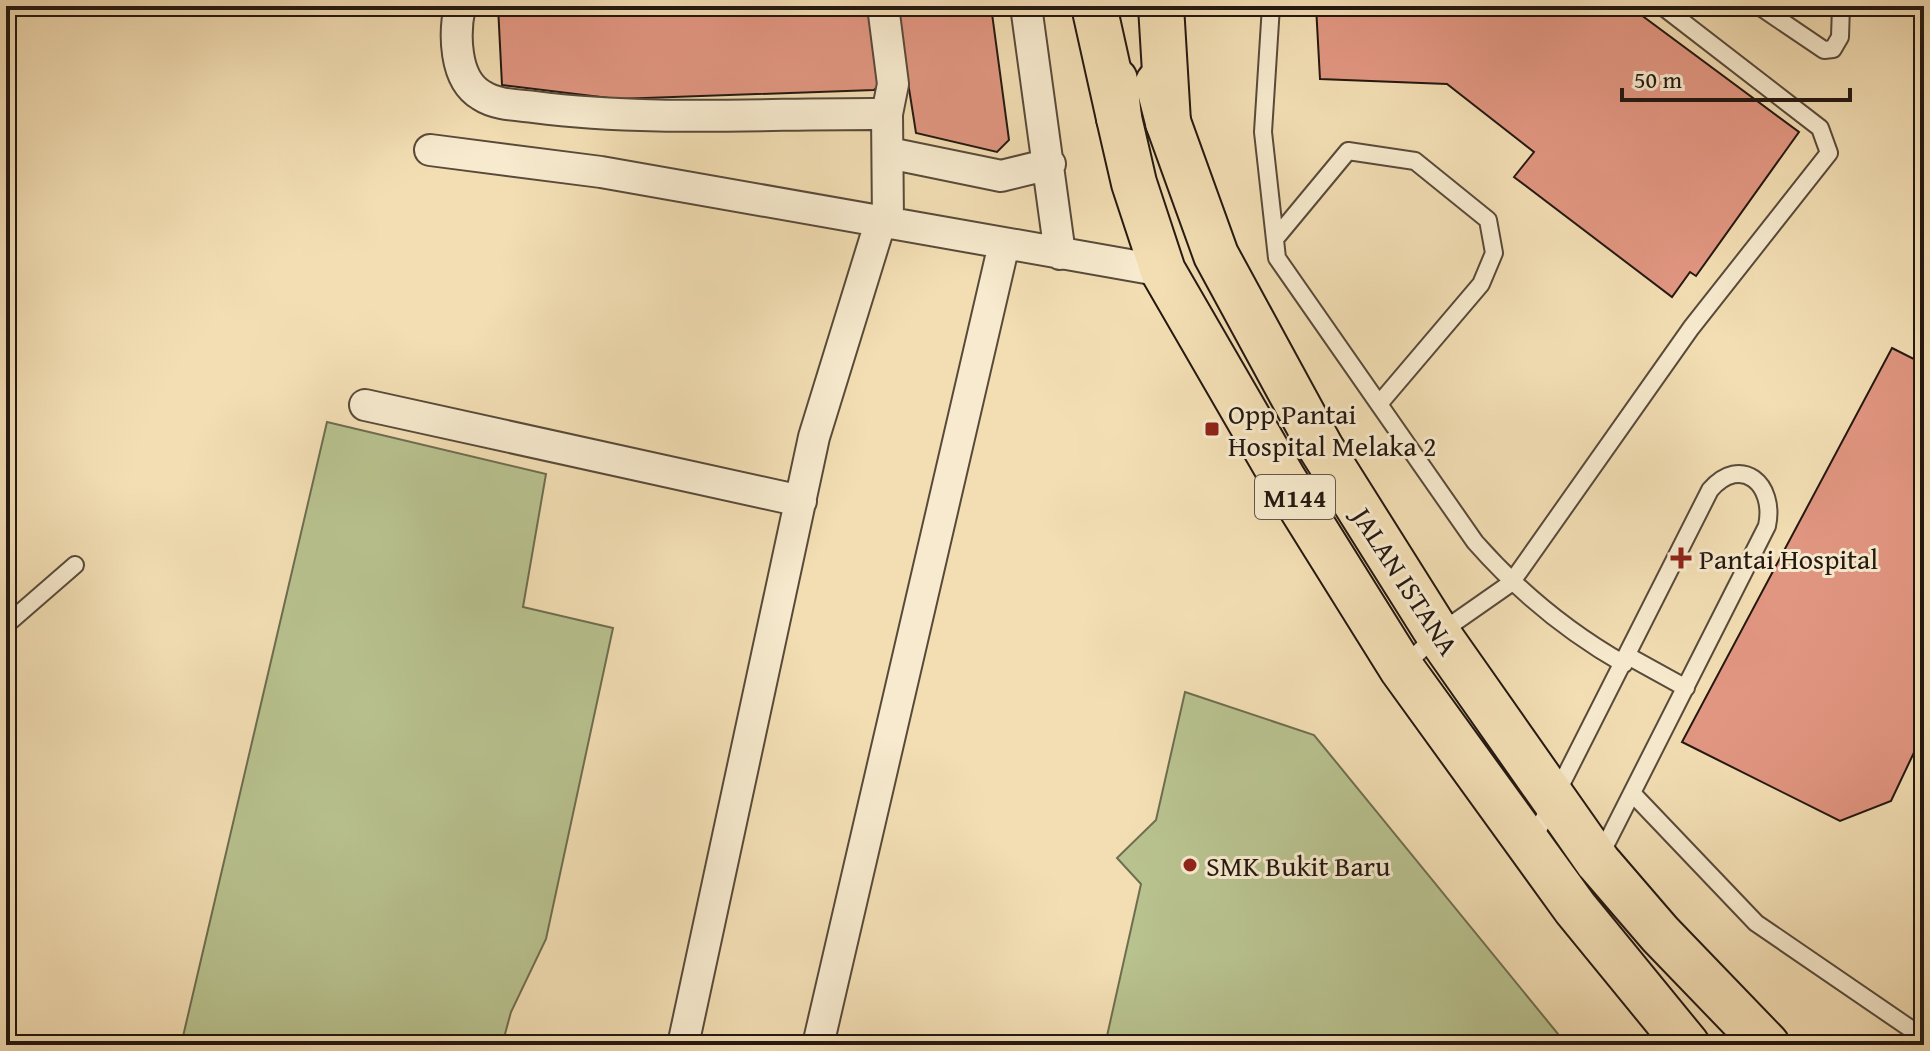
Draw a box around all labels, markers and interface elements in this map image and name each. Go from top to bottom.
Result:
scale bar [1622,52,1850,102]
text: 50 m [1634,62,1682,97]
place label: Opp Pantai Hospital Melaka 2 [1228,393,1436,466]
marker: Opp Pantai Hospital Melaka 2 [1203,420,1221,438]
road number: M144 [1255,475,1335,519]
street label: JALAN ISTANA [1341,496,1469,663]
place label: Pantai Hospital [1699,538,1878,579]
marker: Pantai Hospital [1670,547,1692,569]
place label: SMK Bukit Baru [1206,845,1390,886]
marker: SMK Bukit Baru [1181,856,1199,874]

